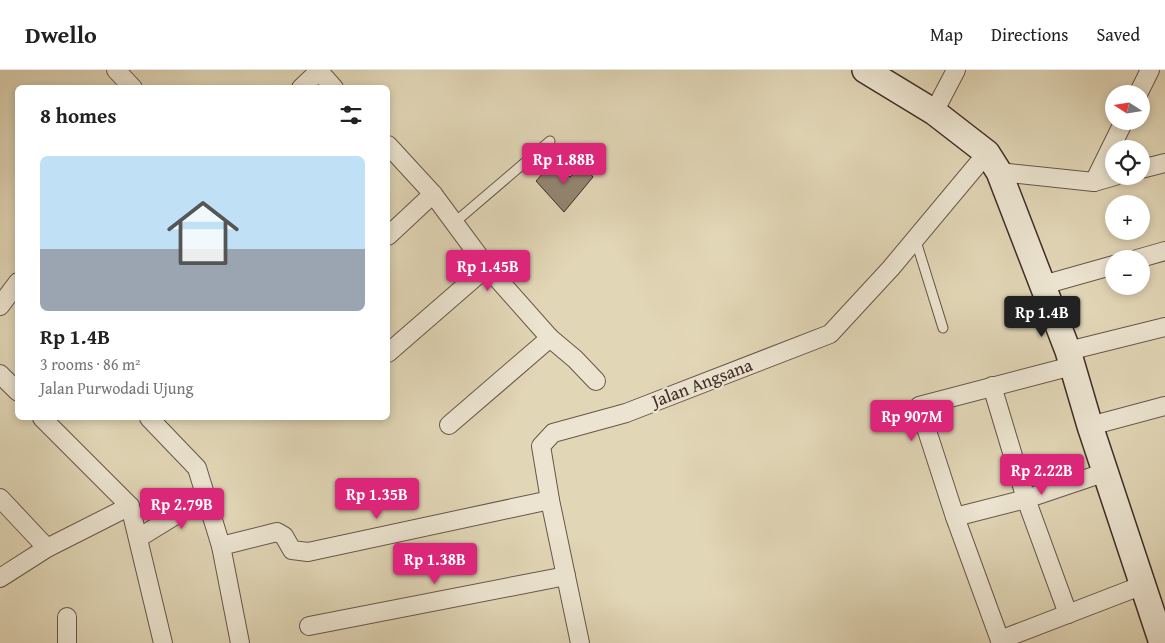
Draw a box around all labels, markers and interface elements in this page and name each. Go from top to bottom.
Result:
text: Dwello [25,17,97,52]
text: Map [930,21,963,48]
text: Directions [991,21,1068,48]
text: Saved [1096,21,1140,48]
north arrow [1105,85,1150,130]
map controls [1105,85,1150,295]
text: 8 homes [40,100,116,131]
icon: filters [337,101,365,129]
button: locate [1105,140,1150,185]
pin: Rp 1.88B [512,142,616,185]
text: Rp 1.88B [533,147,595,171]
icon: home [158,188,248,278]
button: + [1105,195,1150,240]
pin: Rp 1.45B [436,250,540,292]
button: − [1105,250,1150,295]
text: Rp 1.45B [457,254,519,278]
pin: Rp 1.4B [996,296,1088,338]
text: Rp 1.4B [1015,300,1069,324]
text: Rp 1.4B [40,321,110,352]
street label: Jalan Angsana [646,351,757,415]
text: 3 rooms · 86 m² [40,352,140,376]
text: Jalan Purwodadi Ujung [40,376,193,400]
pin: Rp 907M [866,400,958,442]
text: Rp 907M [881,404,943,428]
pin: Rp 2.22B [990,454,1094,496]
text: Rp 2.22B [1011,458,1073,482]
pin: Rp 1.35B [325,478,429,520]
text: Rp 1.35B [346,482,408,506]
pin: Rp 2.79B [130,488,234,530]
text: Rp 2.79B [151,492,213,516]
pin: Rp 1.38B [383,542,487,585]
text: Rp 1.38B [404,547,466,571]

